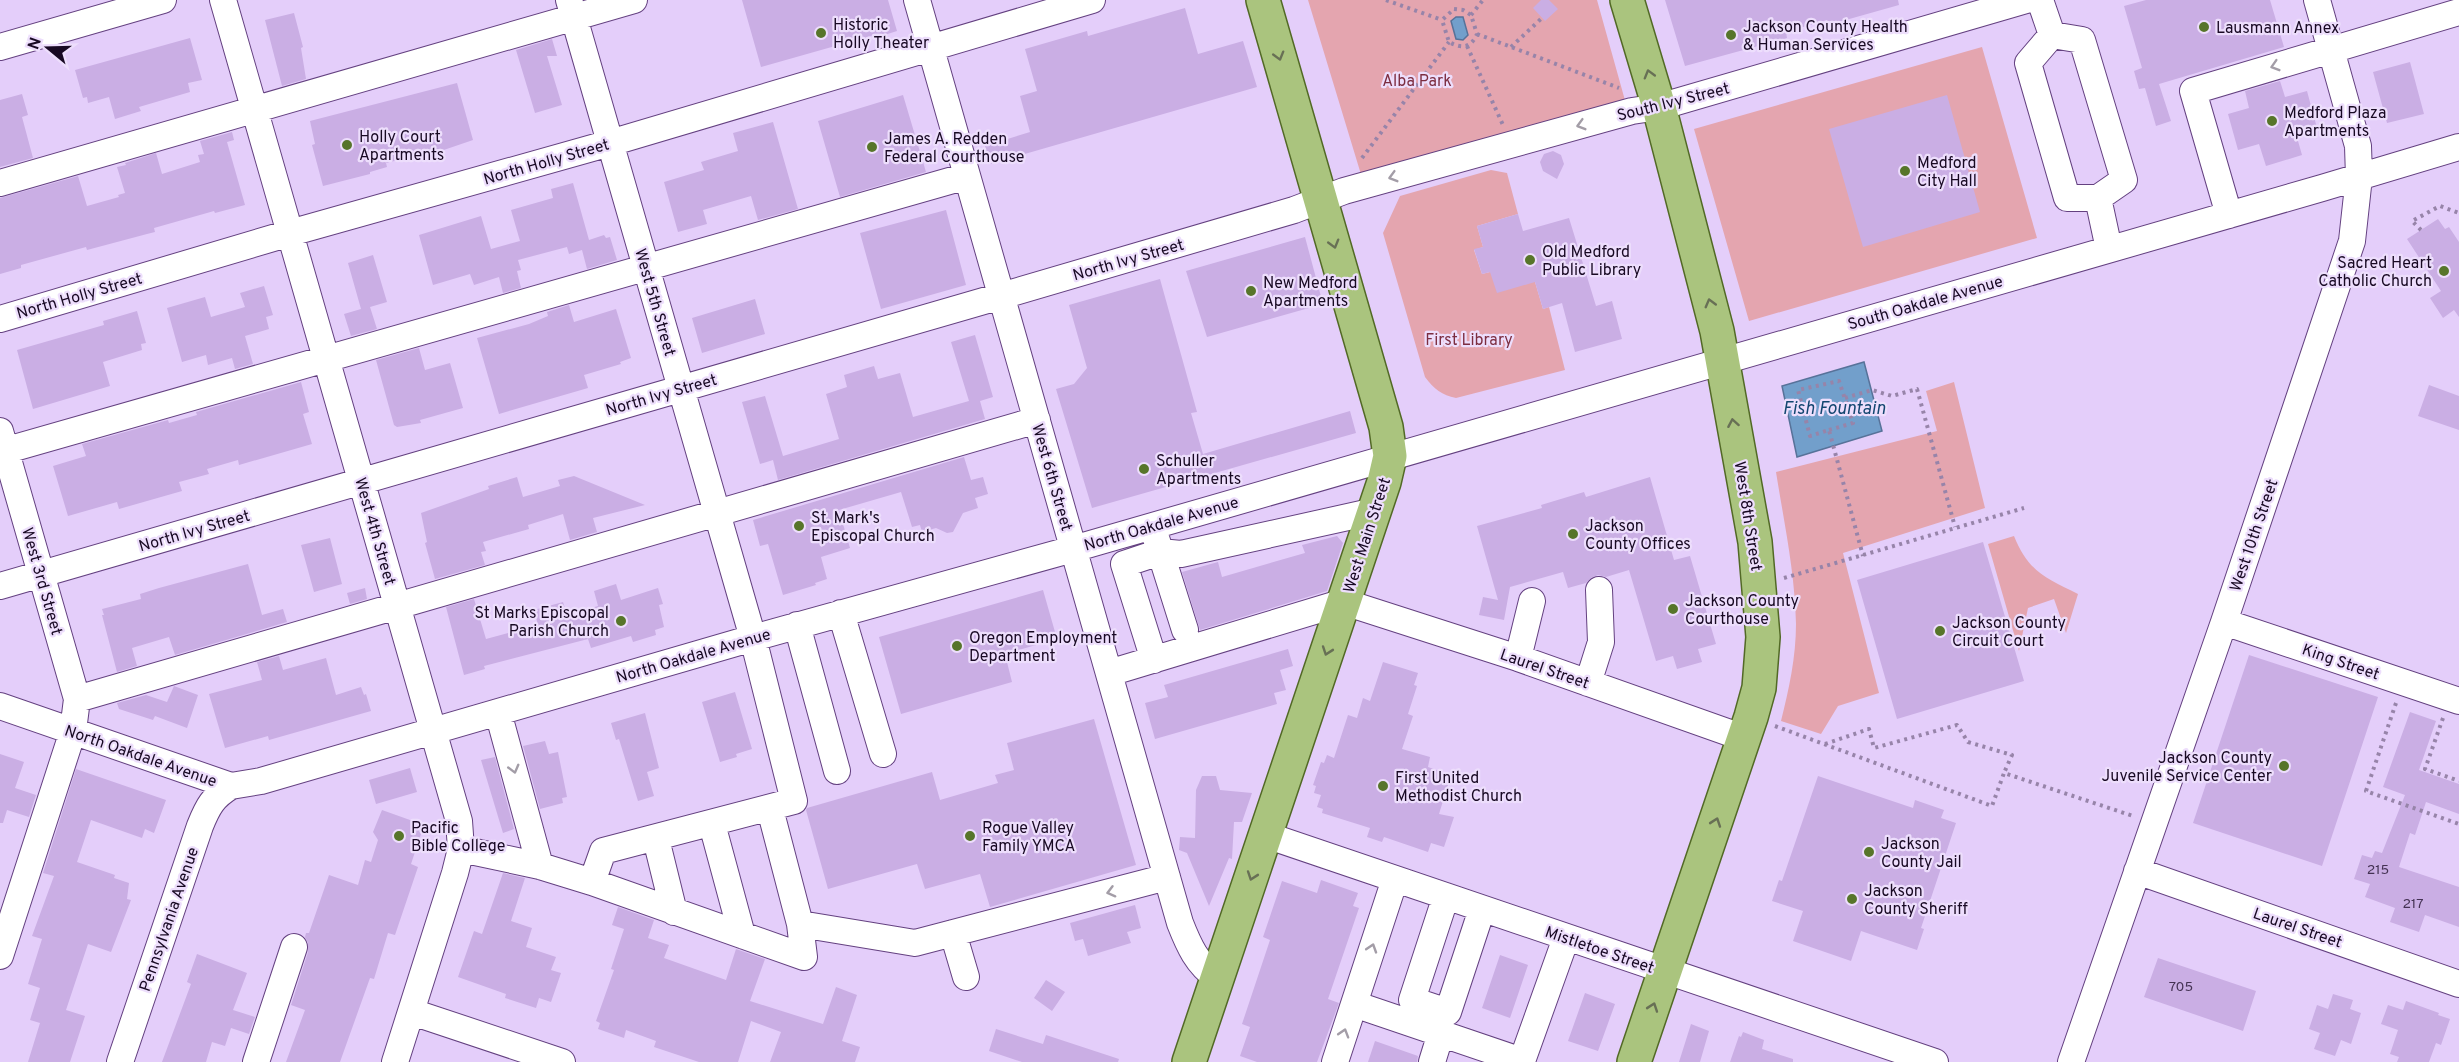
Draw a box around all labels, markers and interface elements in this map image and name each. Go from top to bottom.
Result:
place label: Historic Holly Theater [833,16,929,54]
north arrow [18,18,78,78]
place label: Jackson County Health & Human Services [1743,18,1908,56]
place label: Lausmann Annex [2216,19,2339,39]
marker: Lausmann Annex [2197,20,2211,34]
marker: Historic Holly Theater [814,26,828,40]
marker: Jackson County Health & Human Services [1724,28,1738,42]
text: N [24,35,47,52]
one-way arrow [1272,51,1285,61]
one-way arrow [2270,59,2281,71]
one-way arrow [1644,69,1656,80]
park label: Alba Park [1382,72,1452,92]
street label: South Ivy Street [1615,79,1732,127]
place label: Medford Plaza Apartments [2284,104,2386,142]
marker: Medford Plaza Apartments [2265,114,2279,128]
one-way arrow [1576,117,1586,130]
place label: Holly Court Apartments [359,128,444,166]
place label: James A. Redden Federal Courthouse [884,130,1024,168]
street label: North Holly Street [481,135,612,190]
marker: Holly Court Apartments [340,138,354,152]
marker: James A. Redden Federal Courthouse [865,140,879,154]
place label: Medford City Hall [1917,154,1977,192]
marker: Medford City Hall [1898,164,1912,178]
one-way arrow [1388,170,1399,182]
street label: North Ivy Street [1071,236,1186,286]
one-way arrow [1326,238,1339,248]
place label: Old Medford Public Library [1542,243,1641,281]
street label: West 5th Street [629,246,679,359]
marker: Old Medford Public Library [1523,253,1537,267]
place label: Sacred Heart Catholic Church [2318,254,2432,292]
marker: Sacred Heart Catholic Church [2437,264,2451,278]
street label: North Holly Street [14,269,145,324]
street label: South Oakdale Avenue [1846,272,2005,336]
place label: New Medford Apartments [1263,274,1357,312]
marker: New Medford Apartments [1244,284,1258,298]
one-way arrow [1704,298,1717,308]
park label: First Library [1425,331,1513,351]
street label: North Ivy Street [604,371,719,421]
water label: Fish Fountain [1782,398,1886,421]
one-way arrow [1728,418,1740,427]
street label: West 6th Street [1026,422,1076,534]
place label: Schuller Apartments [1156,452,1241,490]
street label: West 8th Street [1728,460,1766,573]
marker: Schuller Apartments [1137,462,1151,476]
street label: West 4th Street [349,475,399,588]
street label: West Main Street [1340,475,1396,596]
street label: West 10th Street [2226,477,2283,594]
street label: North Oakdale Avenue [1082,493,1241,557]
street label: North Ivy Street [137,507,252,557]
place label: St. Mark's Episcopal Church [811,509,935,547]
place label: Jackson County Offices [1585,517,1691,555]
marker: St. Mark's Episcopal Church [792,519,806,533]
street label: West 3rd Street [16,525,66,638]
marker: Jackson County Offices [1566,527,1580,541]
place label: Jackson County Courthouse [1685,592,1799,630]
marker: Jackson County Courthouse [1666,602,1680,616]
place label: St Marks Episcopal Parish Church [474,604,609,642]
marker: St Marks Episcopal Parish Church [614,614,628,628]
place label: Jackson County Circuit Court [1952,614,2066,652]
marker: Jackson County Circuit Court [1933,624,1947,638]
street label: North Oakdale Avenue [614,625,773,689]
place label: Oregon Employment Department [969,629,1117,667]
marker: Oregon Employment Department [950,639,964,653]
street label: King Street [2299,640,2382,685]
street label: Laurel Street [1497,645,1592,694]
one-way arrow [1322,646,1335,656]
street label: North Oakdale Avenue [62,721,219,792]
place label: Jackson County Juvenile Service Center [2102,749,2272,787]
marker: Jackson County Juvenile Service Center [2277,759,2291,773]
one-way arrow [506,763,519,773]
place label: First United Methodist Church [1395,769,1522,807]
marker: First United Methodist Church [1376,779,1390,793]
one-way arrow [1708,817,1721,828]
place label: Pacific Bible College [411,819,505,857]
place label: Rogue Valley Family YMCA [982,819,1076,857]
marker: Pacific Bible College [392,829,406,843]
marker: Rogue Valley Family YMCA [963,829,977,843]
place label: Jackson County Jail [1881,835,1962,873]
street label: Pennsylvania Avenue [136,845,204,995]
marker: Jackson County Jail [1862,845,1876,859]
house number: 215 [2367,862,2389,879]
one-way arrow [1246,870,1259,881]
place label: Jackson County Sheriff [1864,882,1968,920]
one-way arrow [1106,885,1116,897]
marker: Jackson County Sheriff [1845,892,1859,906]
house number: 217 [2402,896,2424,913]
street label: Laurel Street [2250,904,2345,953]
street label: Mistletoe Street [1542,923,1657,979]
one-way arrow [1365,943,1377,954]
house number: 705 [2169,979,2193,996]
one-way arrow [1646,1002,1658,1012]
one-way arrow [1337,1028,1350,1039]

